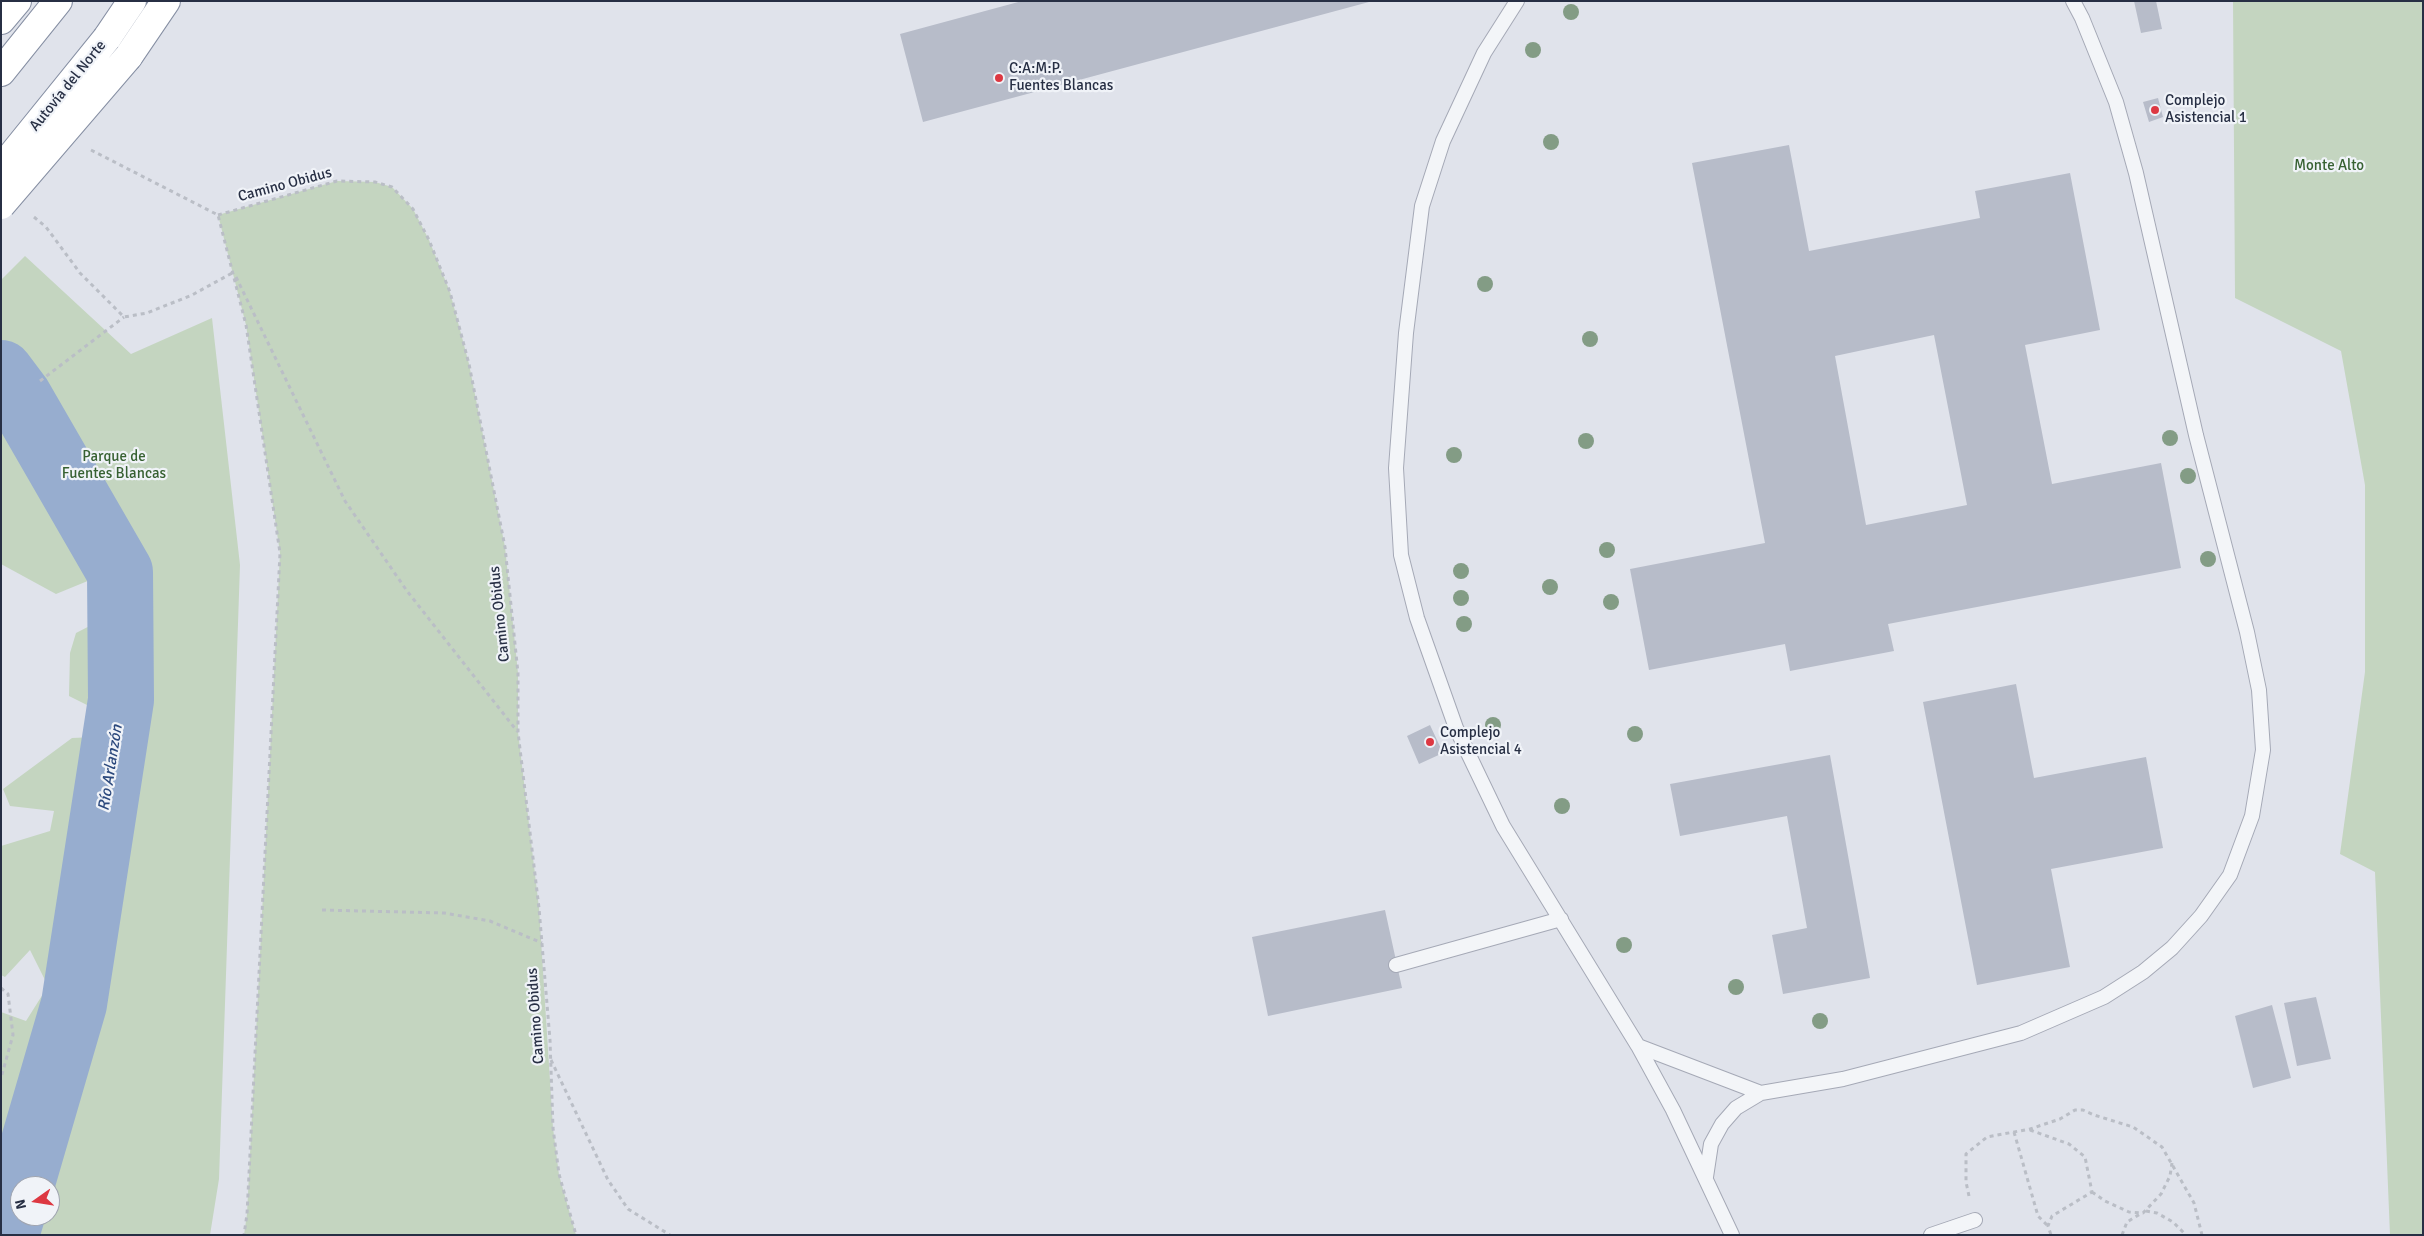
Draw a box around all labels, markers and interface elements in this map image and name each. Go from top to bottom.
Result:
street label: Autovía del Norte [26,37,110,135]
place label: C:A:M:P. Fuentes Blancas [1009,60,1113,95]
marker: C:A:M:P. Fuentes Blancas [993,72,1005,84]
place label: Complejo Asistencial 1 [2165,92,2247,127]
marker: Complejo Asistencial 1 [2149,104,2161,116]
park label: Monte Alto [2294,157,2364,175]
street label: Camino Obidus [236,164,334,206]
park label: Parque de Fuentes Blancas [62,448,166,483]
street label: Camino Obidus [486,565,514,663]
water label: Río Arlanzón [95,724,127,812]
place label: Complejo Asistencial 4 [1440,724,1522,759]
marker: Complejo Asistencial 4 [1424,736,1436,748]
street label: Camino Obidus [524,967,548,1065]
north arrow [10,1176,60,1226]
text: N [11,1198,30,1211]

